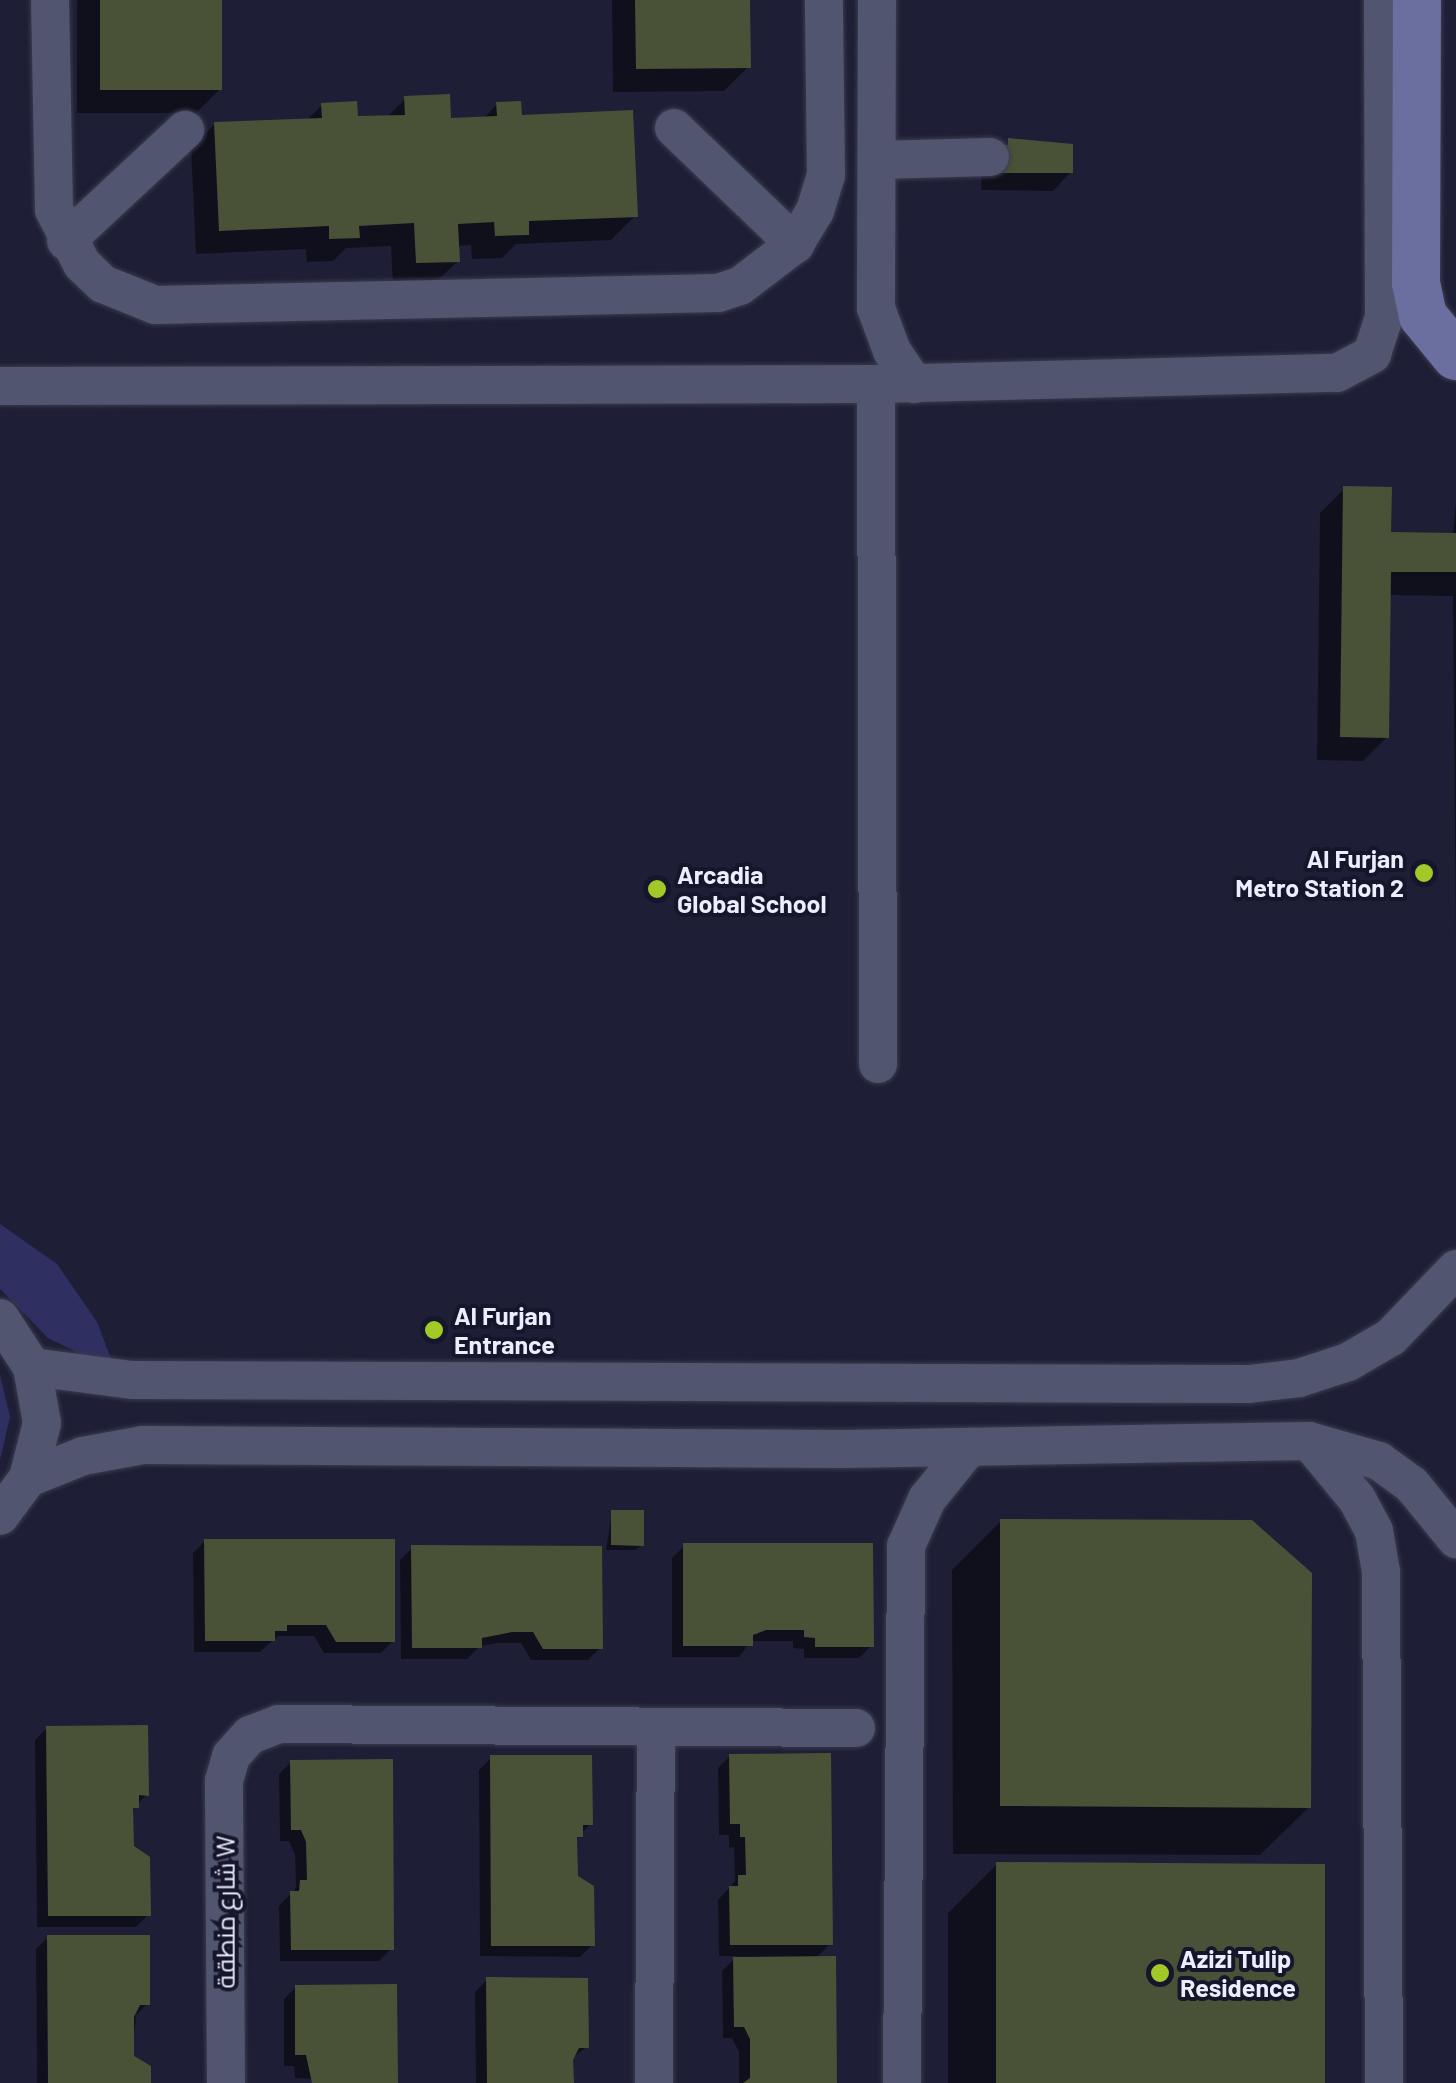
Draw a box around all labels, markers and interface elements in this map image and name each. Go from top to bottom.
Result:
place label: Al Furjan Metro Station 2 [1235,844,1404,903]
place label: Arcadia Global School [677,860,827,919]
marker: Al Furjan Metro Station 2 [1413,862,1435,884]
marker: Arcadia Global School [646,878,668,900]
place label: Al Furjan Entrance [454,1301,555,1360]
marker: Al Furjan Entrance [423,1319,445,1341]
street label: شارع منطقة W [210,1836,240,1988]
place label: Azizi Tulip Residence [1180,1944,1296,2003]
marker: Azizi Tulip Residence [1149,1962,1171,1984]

